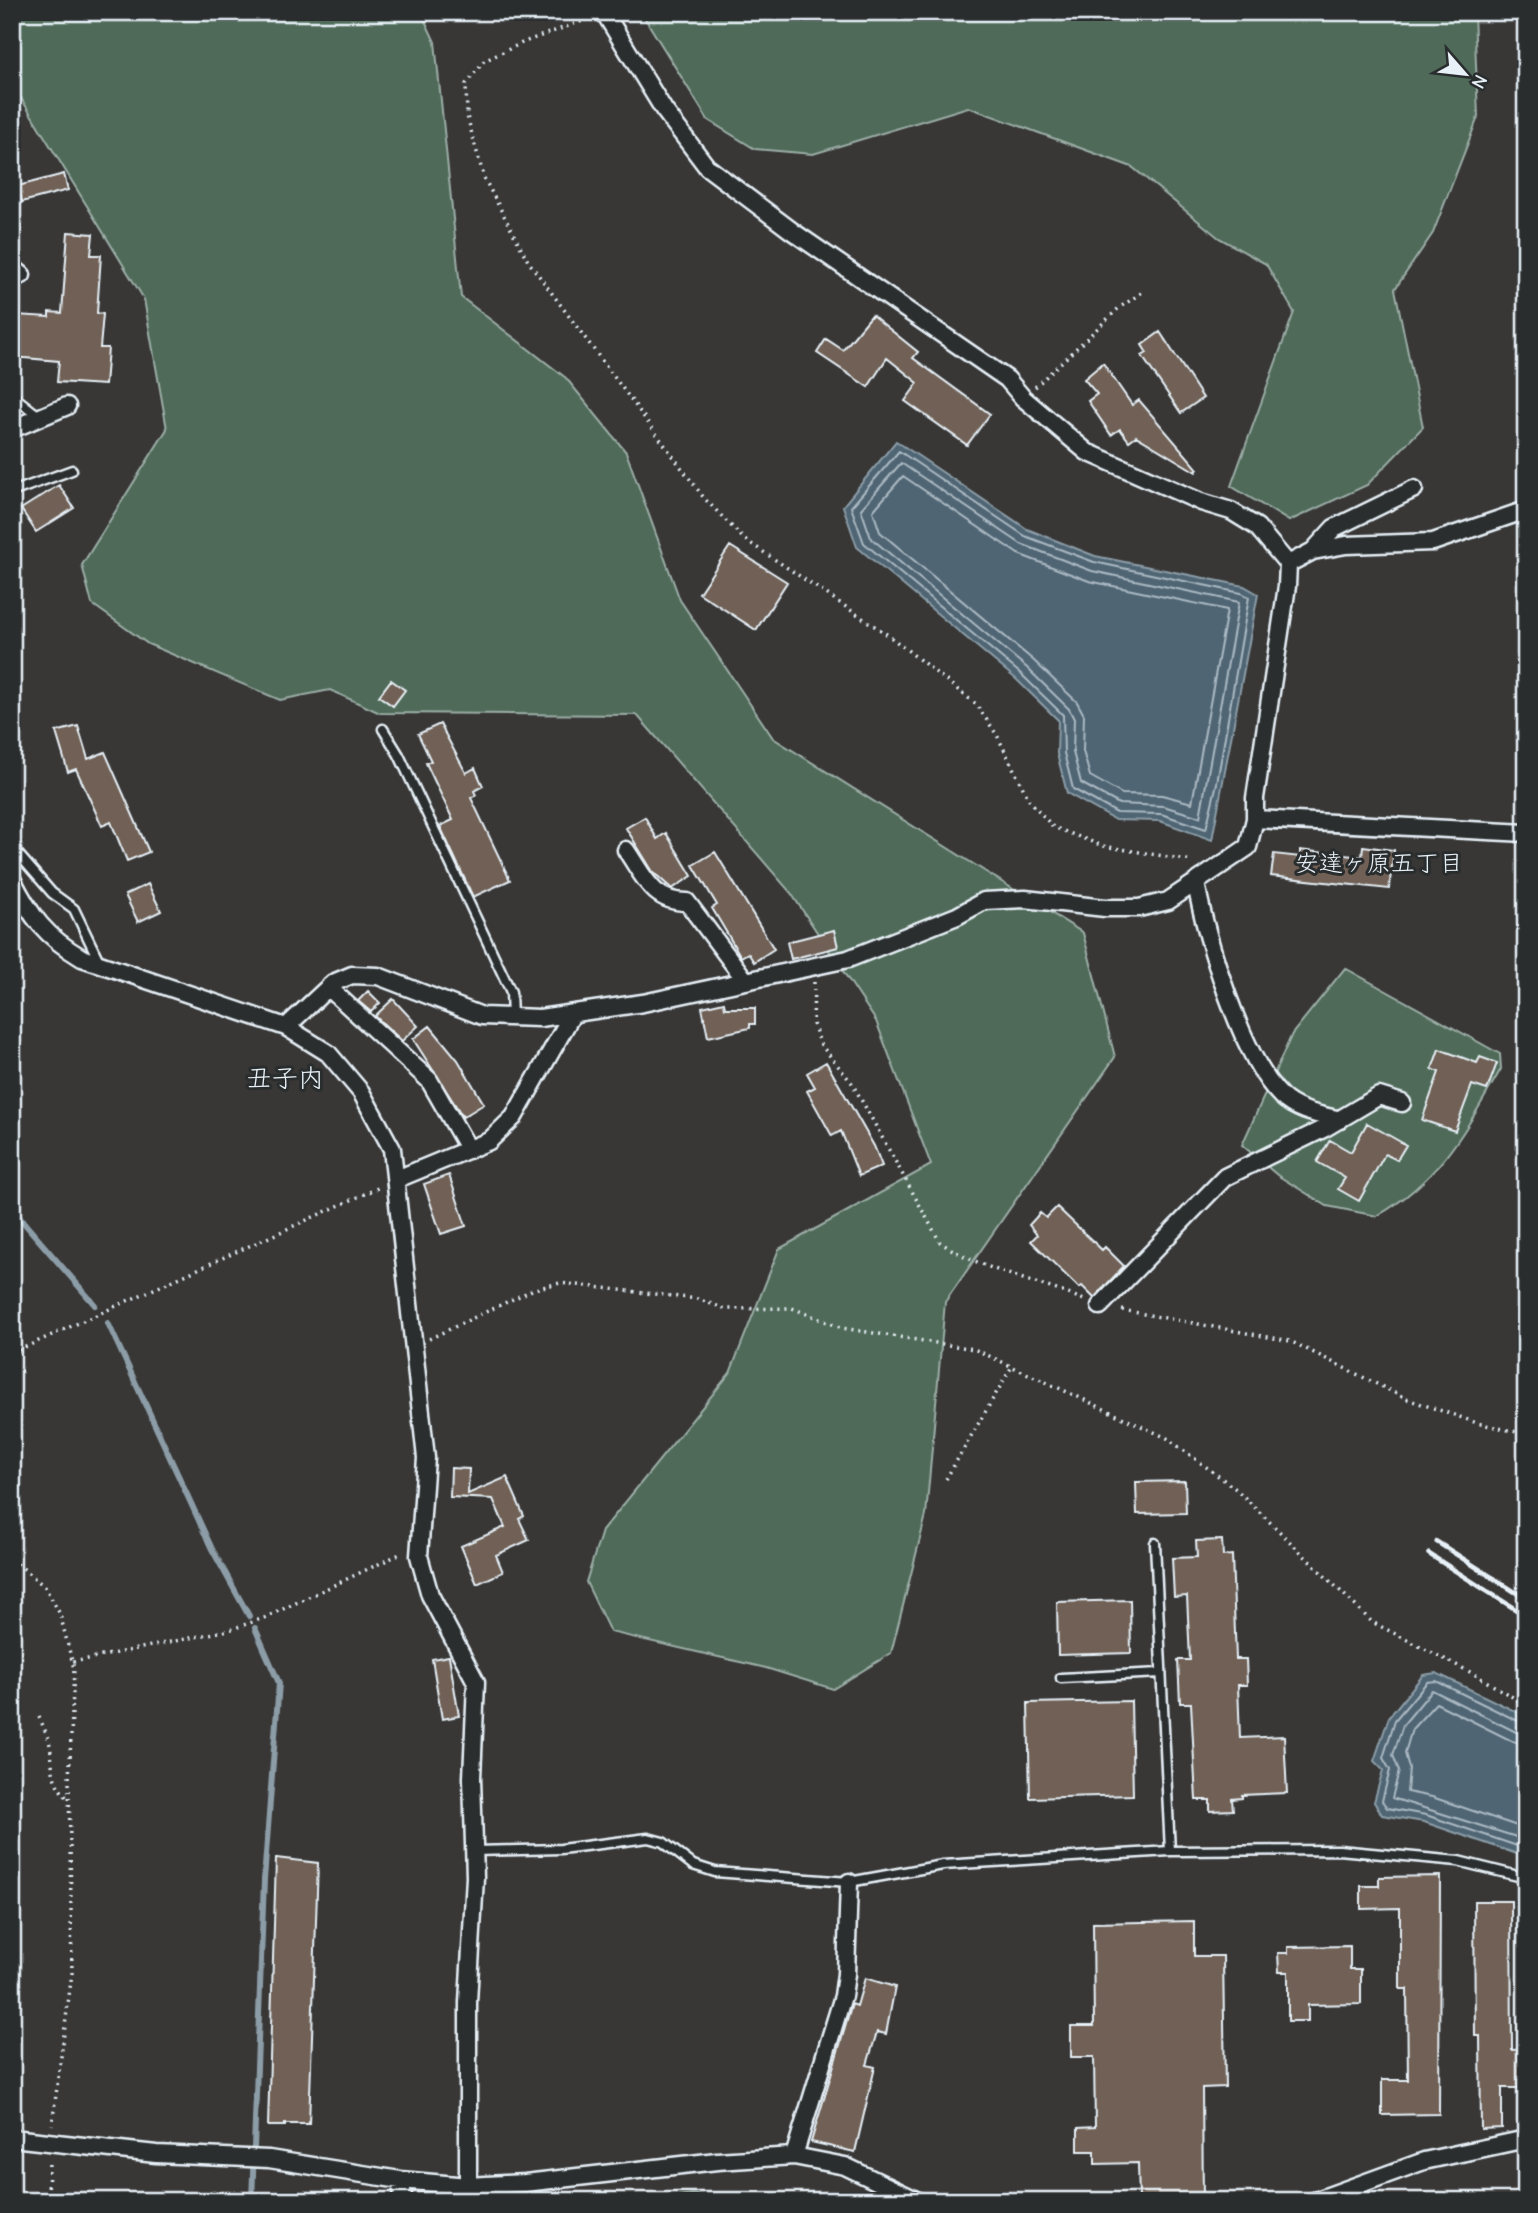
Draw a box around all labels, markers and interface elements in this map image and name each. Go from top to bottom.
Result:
north arrow [1430,38,1500,108]
text: N [1467,71,1492,92]
district label: 安達ヶ原五丁目 [1295,849,1463,877]
district label: 丑子内 [246,1064,324,1094]

